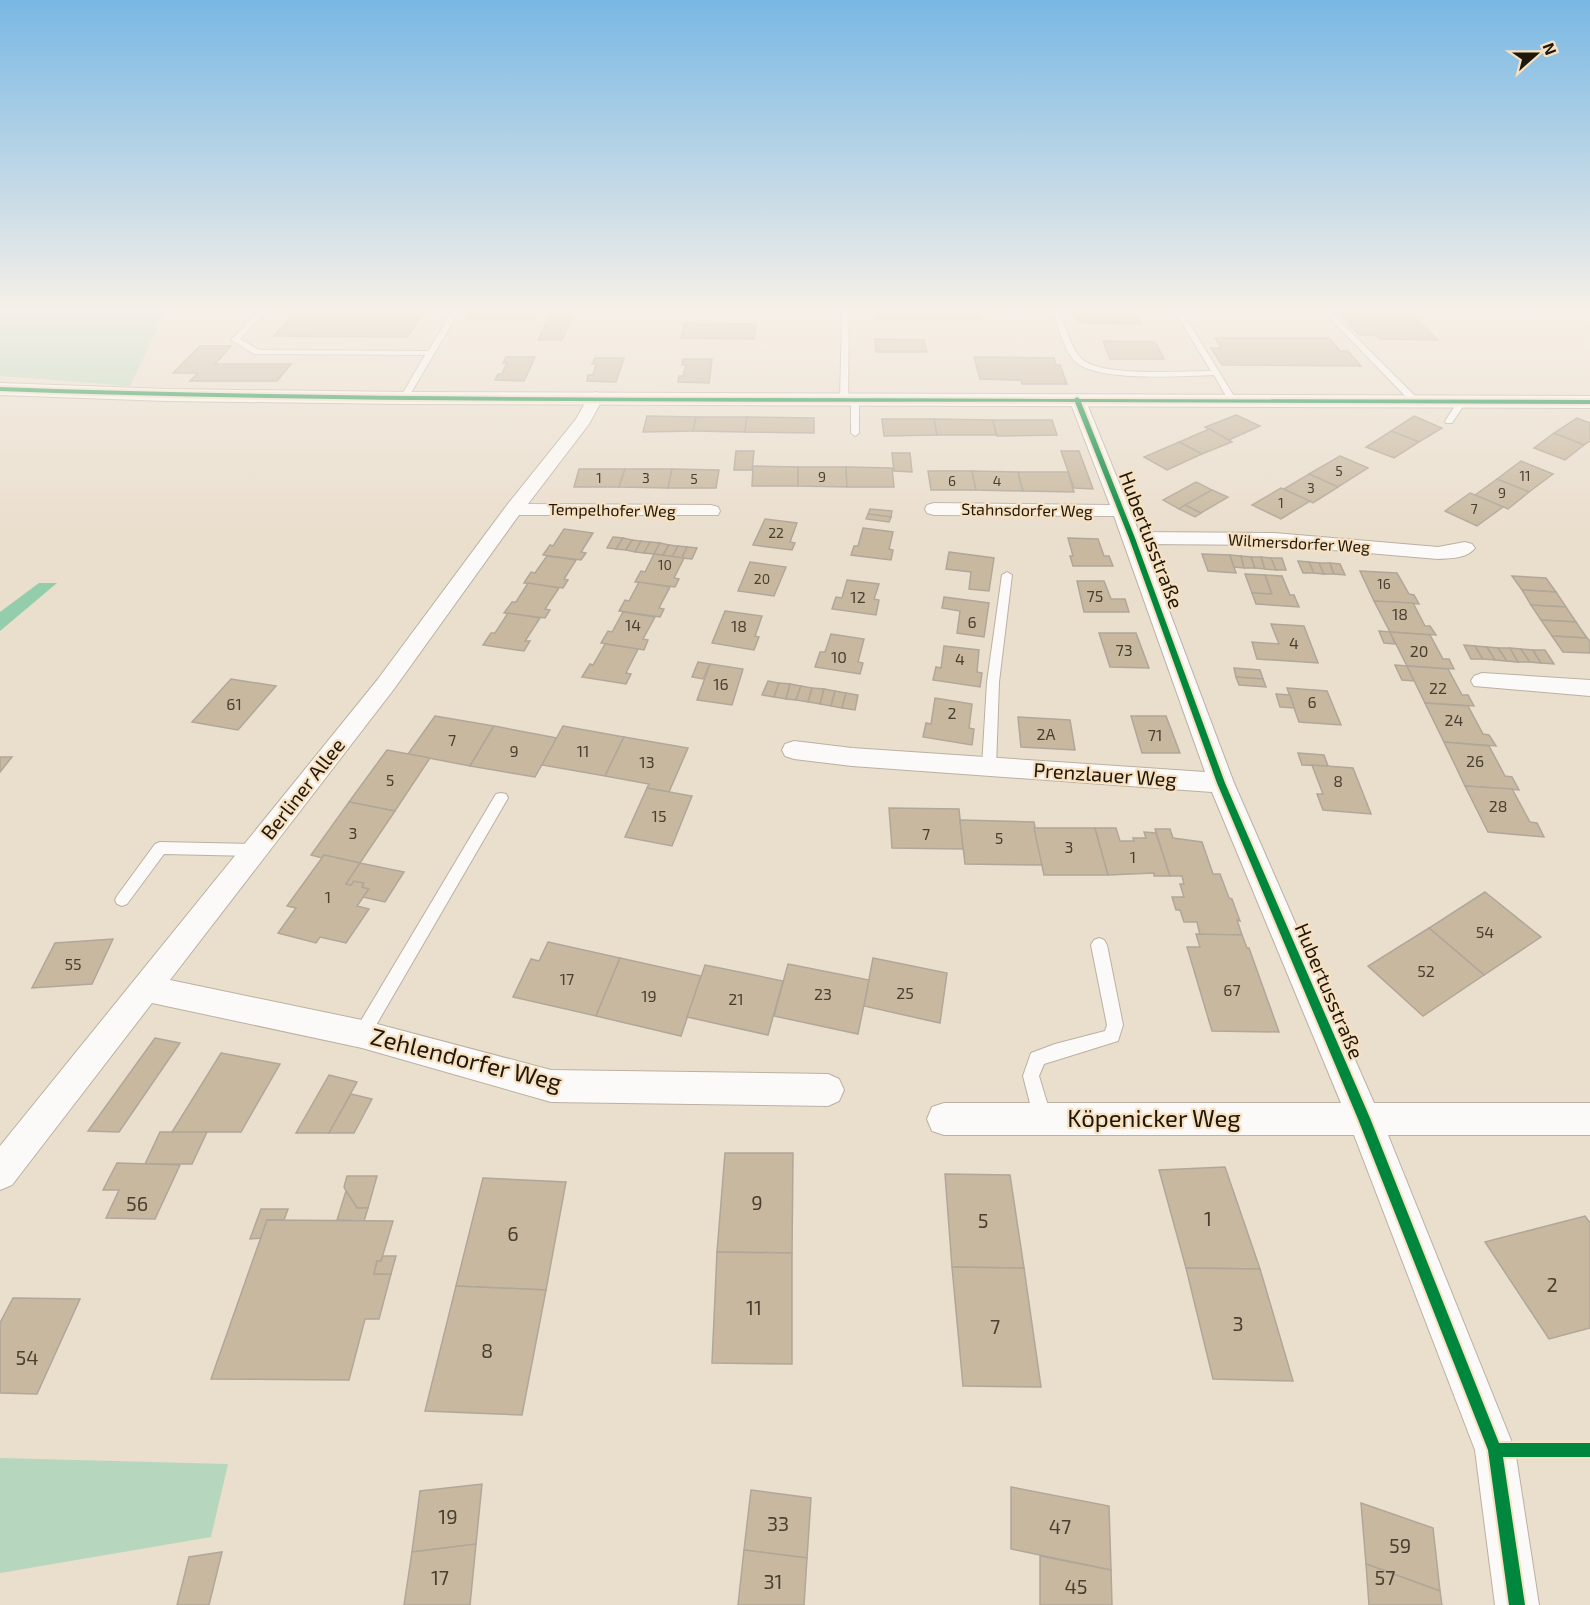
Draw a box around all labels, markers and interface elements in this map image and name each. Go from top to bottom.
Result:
north arrow [1506,24,1566,84]
text: N [1540,40,1561,57]
house number: 5 [1335,462,1343,479]
house number: 11 [1519,467,1531,484]
house number: 9 [818,468,826,485]
street label: Hubertusstraße [1115,468,1189,612]
house number: 1 [596,469,602,486]
house number: 3 [642,469,650,486]
house number: 5 [690,470,698,487]
house number: 6 [948,472,956,489]
house number: 4 [993,472,1001,489]
house number: 3 [1307,479,1315,496]
house number: 9 [1498,484,1506,501]
house number: 1 [1278,494,1284,511]
street label: Tempelhofer Weg [548,499,676,520]
street label: Stahnsdorfer Weg [961,499,1093,520]
house number: 7 [1470,500,1478,517]
house number: 22 [768,524,784,541]
street label: Wilmersdorfer Weg [1228,529,1371,556]
house number: 10 [658,556,672,573]
house number: 20 [754,570,770,587]
house number: 16 [1377,575,1391,592]
house number: 75 [1087,586,1103,605]
house number: 12 [850,587,866,606]
house number: 18 [1392,604,1408,623]
house number: 6 [967,612,977,631]
house number: 14 [625,615,641,634]
house number: 18 [731,616,747,635]
house number: 4 [1289,633,1299,652]
house number: 73 [1115,640,1133,659]
house number: 20 [1410,641,1428,660]
house number: 10 [831,647,847,666]
house number: 4 [955,649,965,668]
house number: 16 [713,674,729,693]
house number: 22 [1429,678,1447,697]
house number: 6 [1307,692,1317,711]
house number: 61 [226,694,242,713]
house number: 2 [948,703,957,722]
house number: 24 [1445,710,1464,729]
house number: 2A [1037,724,1056,743]
house number: 71 [1148,725,1162,744]
house number: 7 [448,730,456,749]
street label: Berliner Allee [255,733,349,844]
house number: 9 [509,741,519,760]
house number: 11 [577,741,589,760]
house number: 26 [1466,751,1484,770]
house number: 13 [639,752,655,771]
street label: Prenzlauer Weg [1033,757,1177,791]
house number: 5 [386,770,394,789]
house number: 8 [1333,771,1343,790]
house number: 28 [1489,796,1507,815]
house number: 15 [652,806,666,825]
house number: 3 [349,823,357,842]
house number: 7 [922,824,930,843]
house number: 5 [995,828,1003,847]
house number: 3 [1065,837,1073,856]
house number: 1 [1130,847,1136,866]
house number: 1 [325,887,331,906]
street label: Hubertusstraße [1291,919,1369,1062]
house number: 54 [1476,922,1494,941]
house number: 55 [64,954,82,973]
house number: 52 [1417,961,1435,980]
house number: 17 [560,969,574,988]
house number: 67 [1223,980,1241,999]
house number: 25 [896,983,914,1002]
house number: 23 [814,984,832,1003]
house number: 19 [641,986,657,1005]
house number: 21 [728,989,744,1008]
street label: Zehlendorfer Weg [368,1021,565,1096]
street label: Köpenicker Weg [1067,1103,1241,1132]
house number: 9 [751,1190,763,1214]
house number: 56 [126,1191,148,1215]
house number: 1 [1204,1206,1212,1230]
house number: 5 [978,1208,988,1232]
house number: 6 [507,1221,519,1245]
house number: 2 [1546,1272,1558,1296]
house number: 11 [746,1295,762,1319]
house number: 3 [1232,1311,1244,1335]
house number: 7 [990,1314,1000,1338]
house number: 8 [481,1338,493,1362]
house number: 54 [15,1345,39,1369]
house number: 19 [438,1504,458,1528]
house number: 33 [767,1511,789,1535]
house number: 47 [1049,1514,1071,1538]
house number: 59 [1389,1533,1411,1557]
house number: 17 [431,1565,449,1589]
house number: 57 [1375,1565,1395,1589]
house number: 31 [763,1569,783,1593]
house number: 45 [1064,1574,1088,1598]

